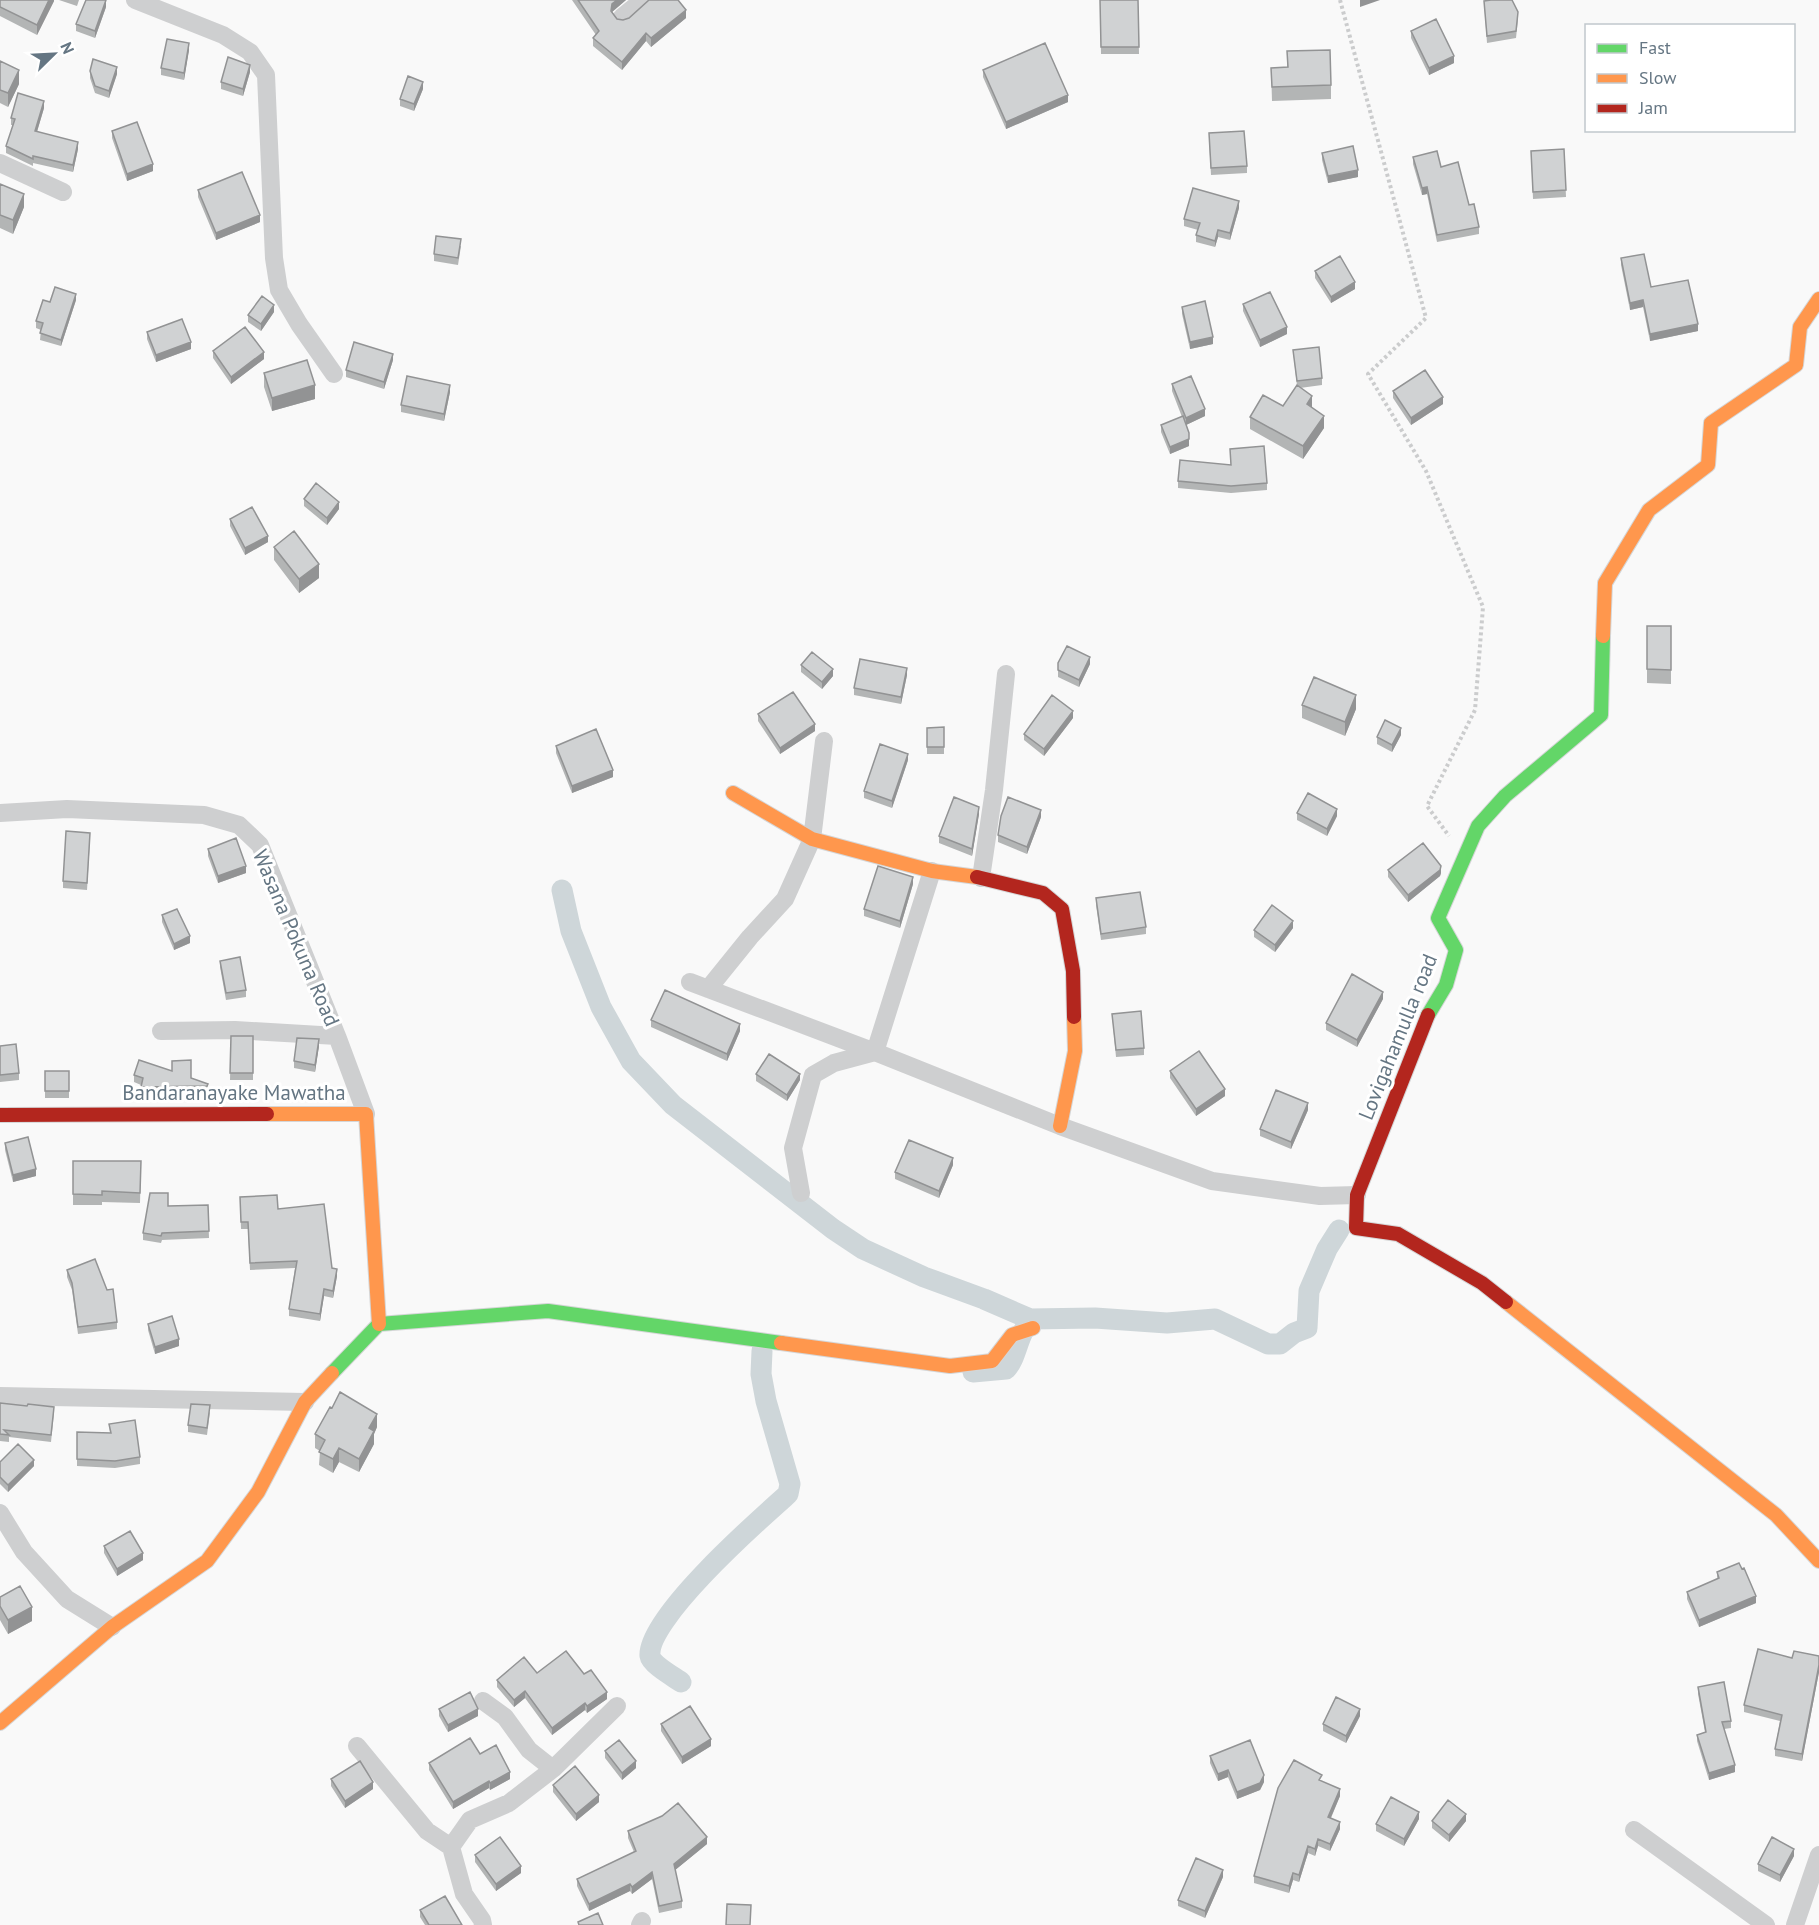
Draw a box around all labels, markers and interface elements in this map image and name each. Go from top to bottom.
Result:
north arrow [24,24,84,84]
legend [1585,24,1795,132]
text: Fast [1639,36,1671,59]
text: N [56,39,79,57]
text: Slow [1639,66,1677,89]
text: Jam [1638,96,1668,119]
street label: Wasana Pokuna Road [247,845,346,1030]
street label: Lovigahamulla road [1352,950,1443,1124]
street label: Bandaranayake Mawatha [122,1079,346,1106]

